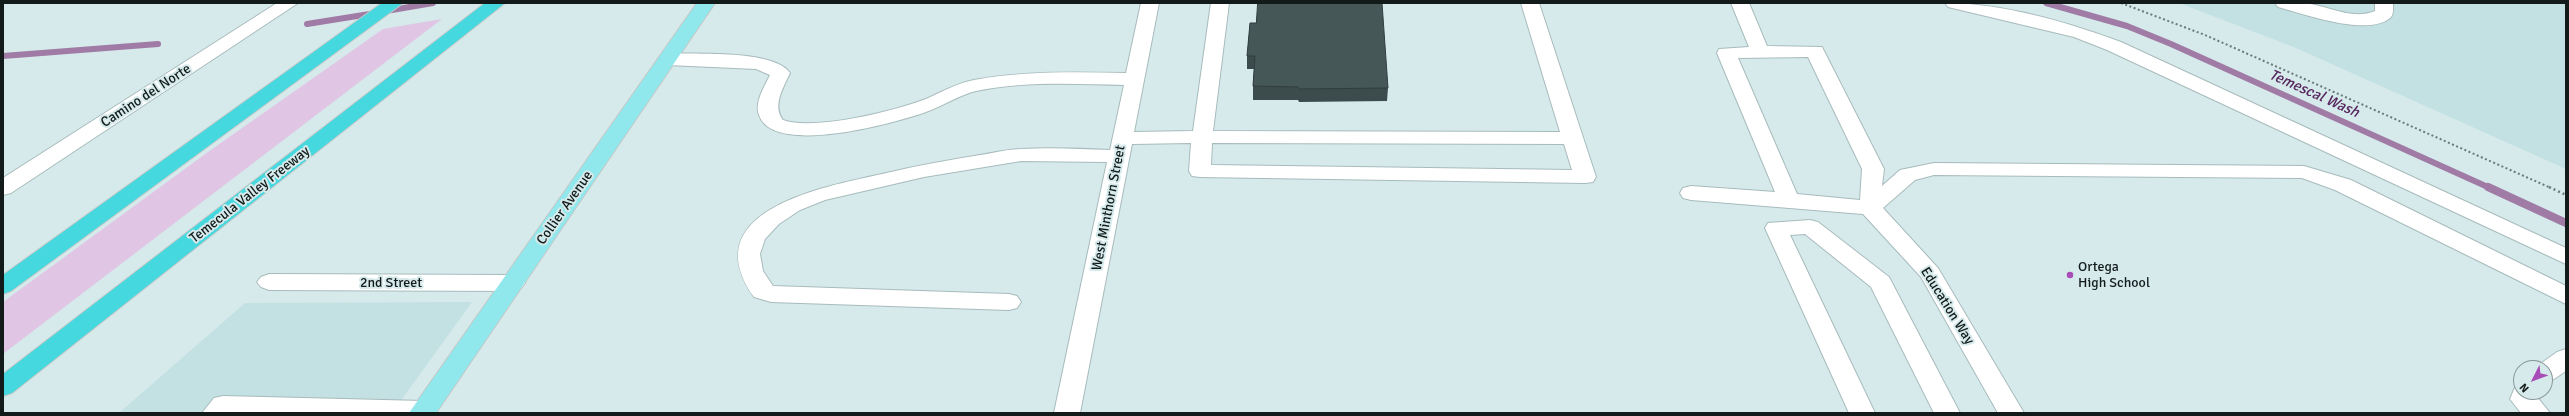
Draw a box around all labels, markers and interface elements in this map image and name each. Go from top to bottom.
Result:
street label: Camino del Norte [98,61,194,131]
water label: Temescal Wash [2266,66,2362,122]
street label: Temecula Valley Freeway [187,143,313,247]
street label: West Minthorn Street [1089,144,1129,272]
street label: Collier Avenue [533,168,597,248]
place label: Ortega High School [2078,259,2150,292]
street label: Education Way [1917,264,1977,348]
marker: Ortega High School [2065,270,2075,280]
street label: 2nd Street [360,275,422,291]
north arrow [2513,360,2553,400]
text: N [2517,381,2532,395]

